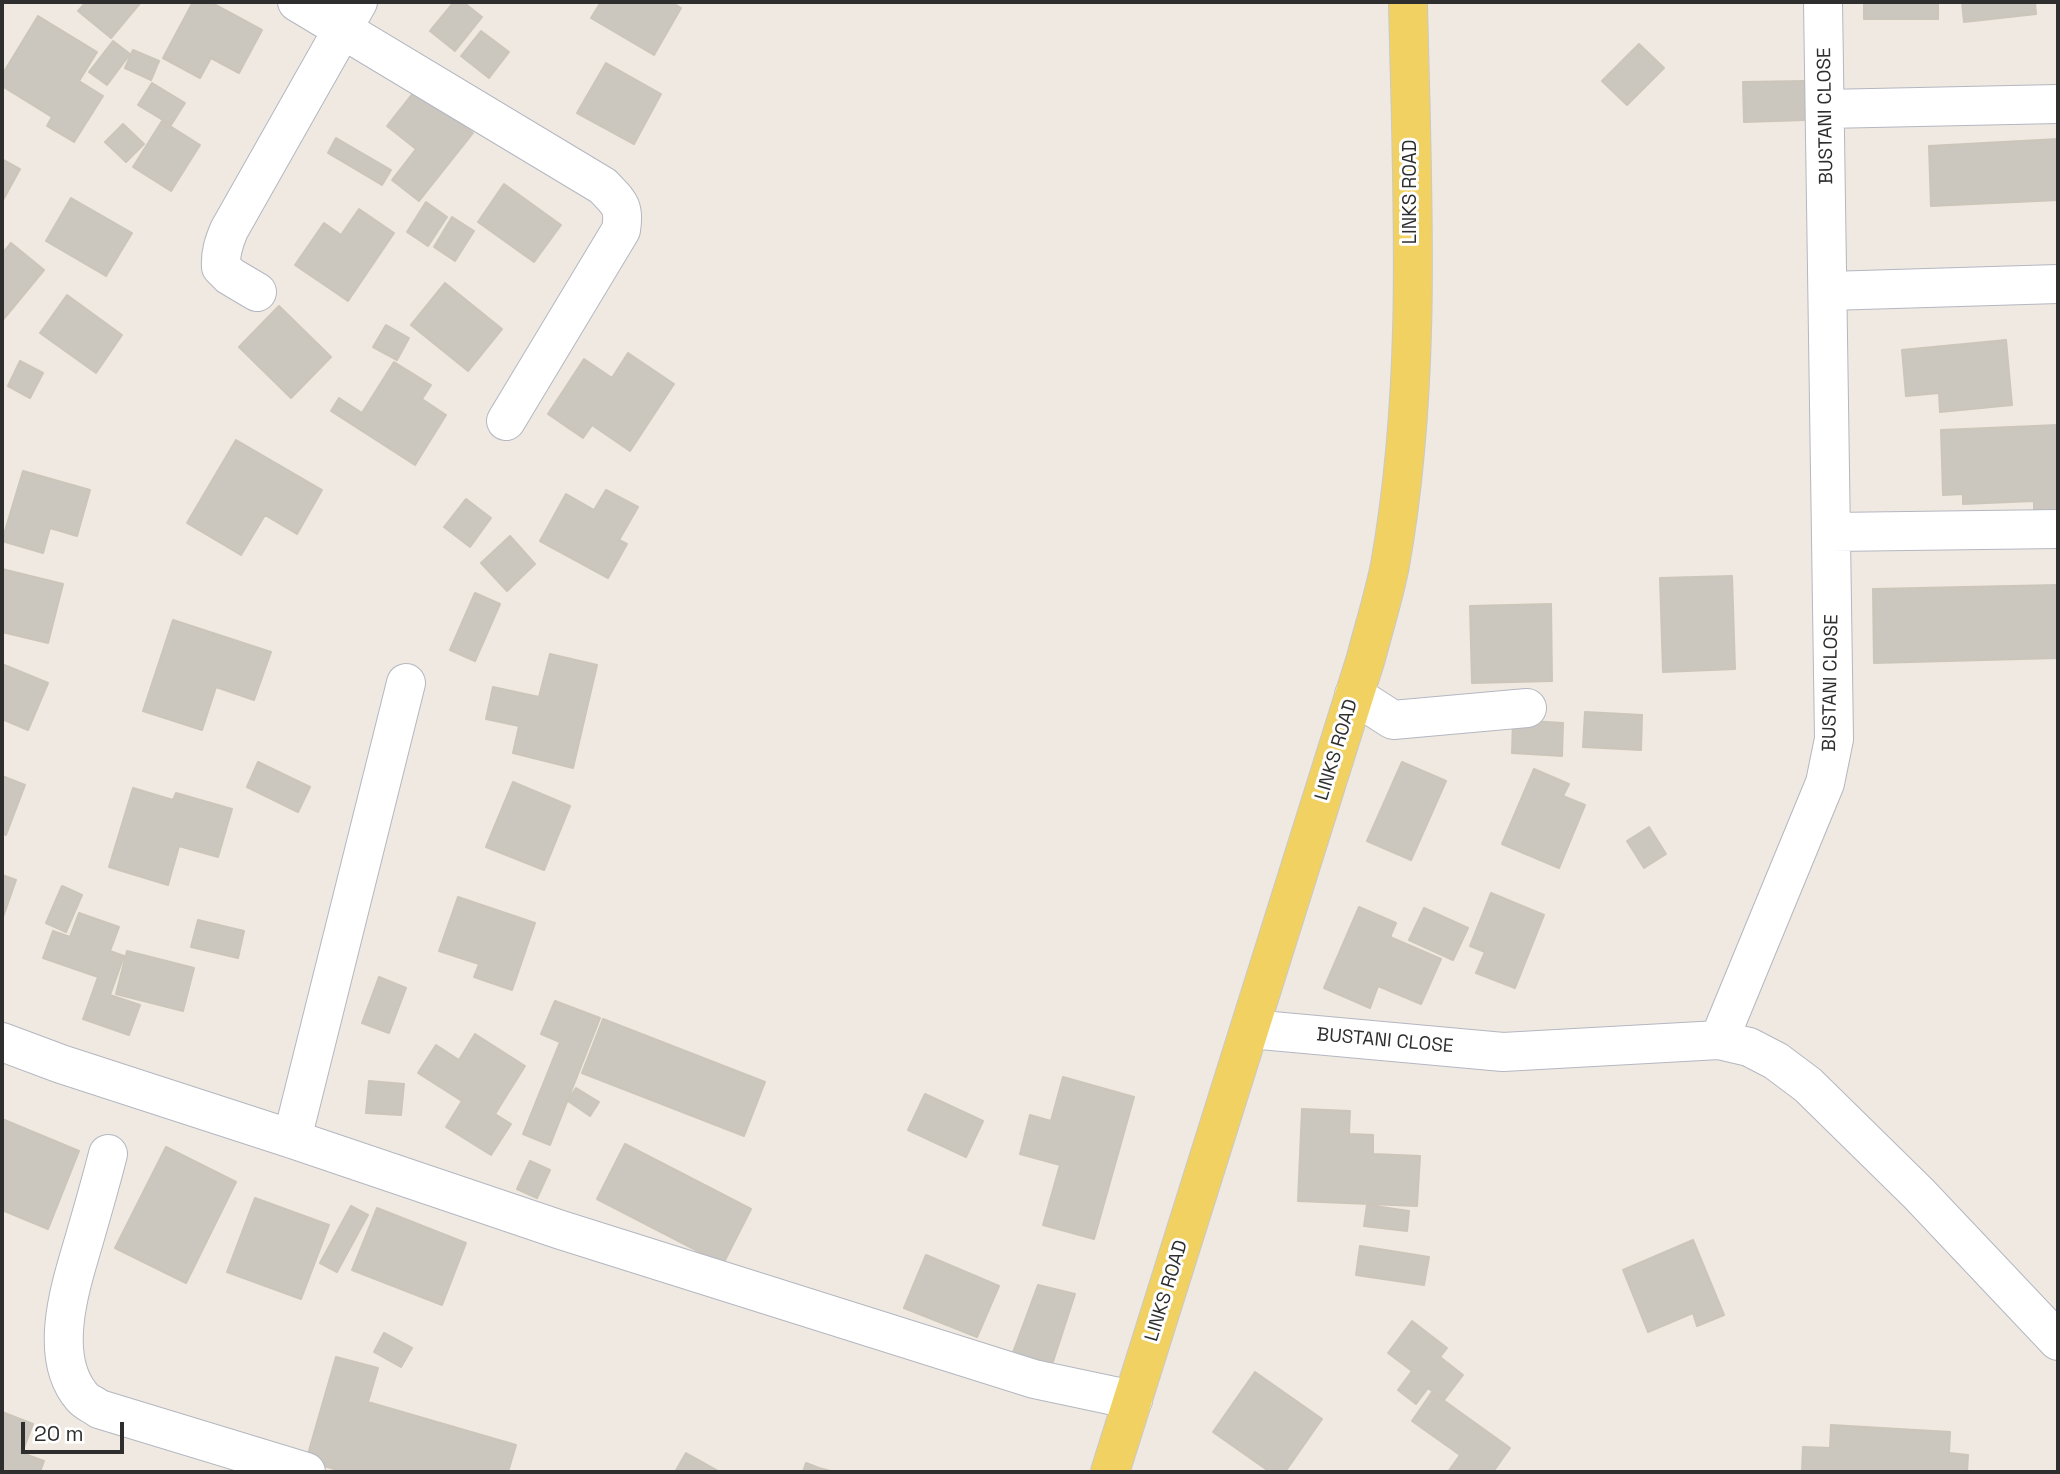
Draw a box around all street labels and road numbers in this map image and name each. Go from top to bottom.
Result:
street label: BUSTANI CLOSE [1813,47,1839,185]
street label: LINKS ROAD [1400,140,1422,244]
street label: BUSTANI CLOSE [1818,614,1844,752]
street label: LINKS ROAD [1311,697,1363,803]
street label: BUSTANI CLOSE [1316,1024,1454,1058]
street label: LINKS ROAD [1141,1238,1193,1344]

